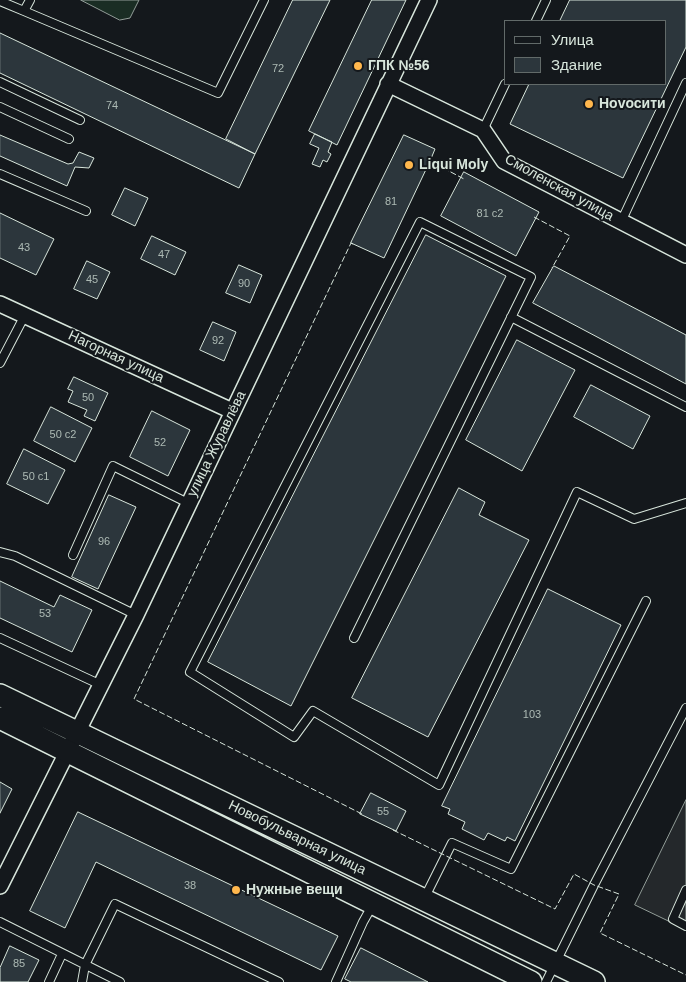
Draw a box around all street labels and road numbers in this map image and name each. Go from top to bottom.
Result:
street label: Смоленская улица [502,151,616,225]
street label: Нагорная улица [65,327,167,387]
street label: улица Журавлёва [184,388,250,500]
street label: Новобульварная улица [225,797,369,879]

